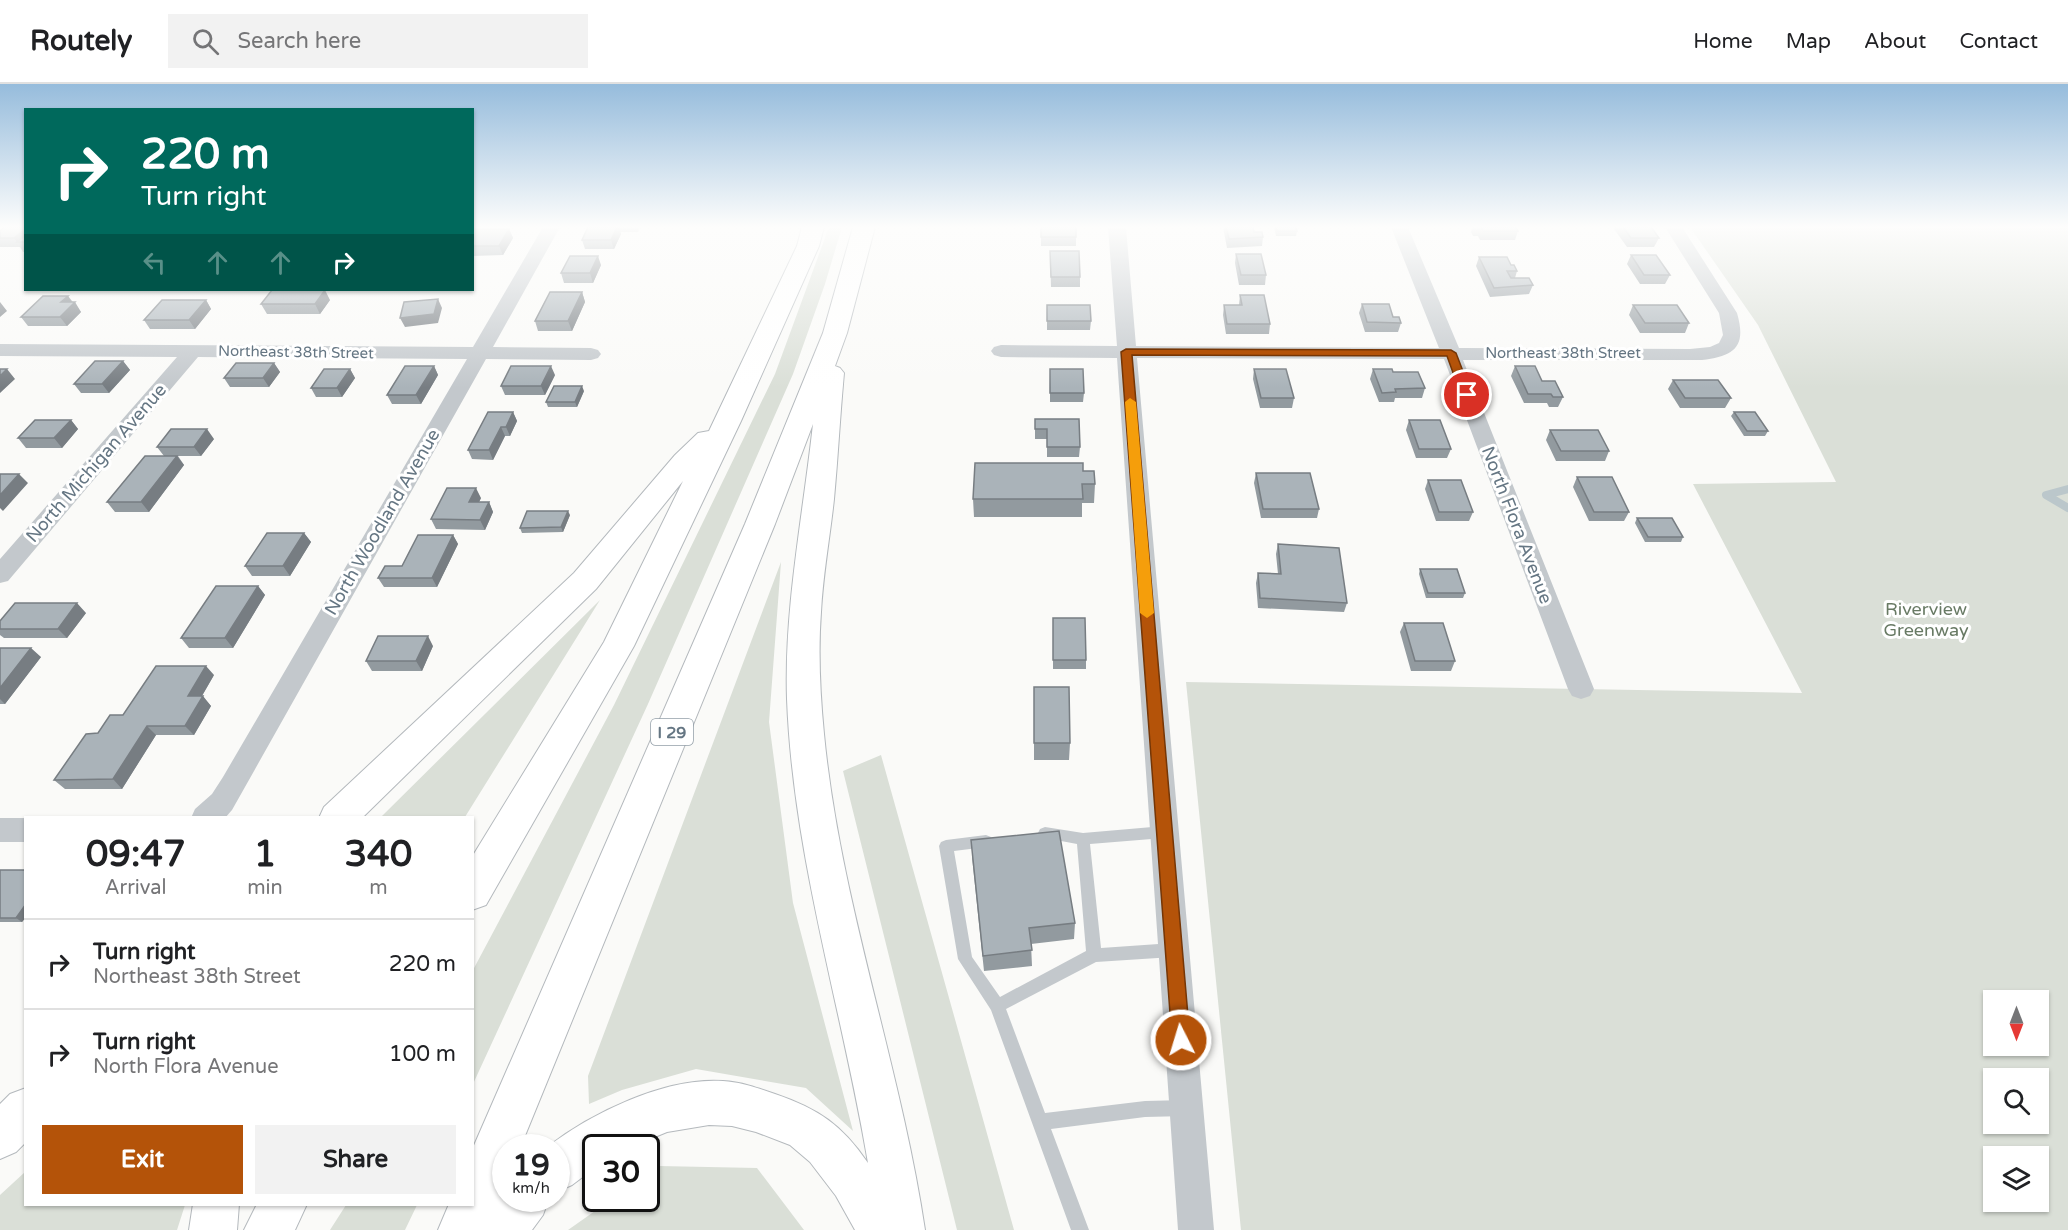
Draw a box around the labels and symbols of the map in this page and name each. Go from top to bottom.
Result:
street label: Northeast 38th Street [218,342,374,362]
street label: Northeast 38th Street [1485,344,1641,362]
pin [1441,369,1492,420]
street label: North Michigan Avenue [21,379,171,547]
street label: North Woodland Avenue [320,425,444,619]
street label: North Flora Avenue [1477,443,1557,607]
park label: Riverview Greenway [1883,598,1969,641]
road number: I 29 [651,719,693,745]
north arrow [1983,990,2049,1056]
position arrow [1149,1008,1213,1072]
speed limit sign: 30 [582,1134,660,1212]

